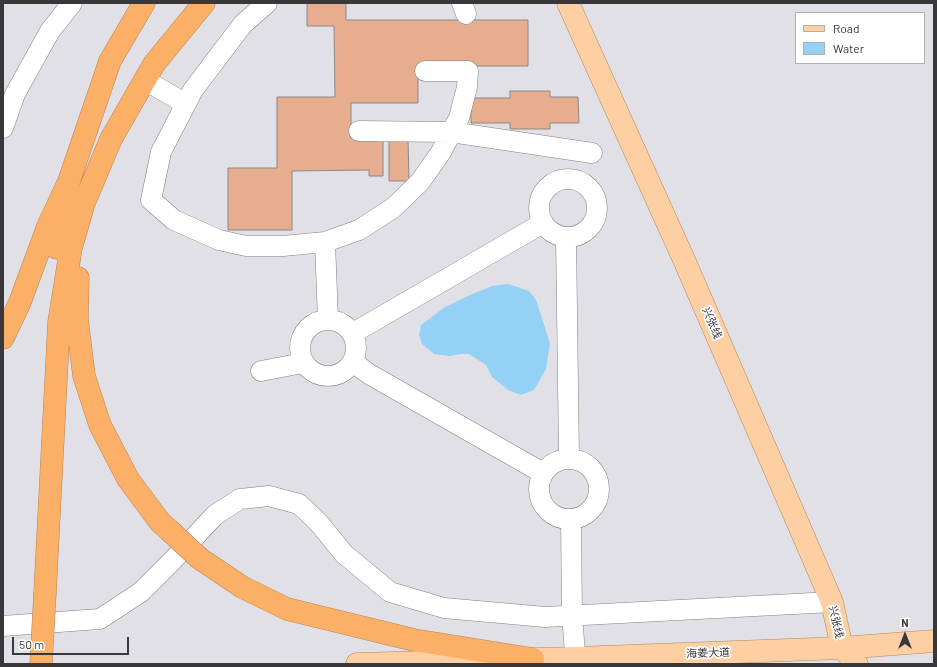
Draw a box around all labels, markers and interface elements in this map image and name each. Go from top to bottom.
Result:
legend [795,12,925,64]
text: Road [833,21,860,35]
text: Water [833,41,864,55]
street label: 兴张线 [699,305,725,341]
street label: 兴张线 [826,604,846,640]
north arrow [885,615,925,655]
text: N [901,616,909,629]
scale bar [14,629,131,655]
text: 50 m [19,637,44,651]
street label: 海姜大道 [686,646,730,660]

